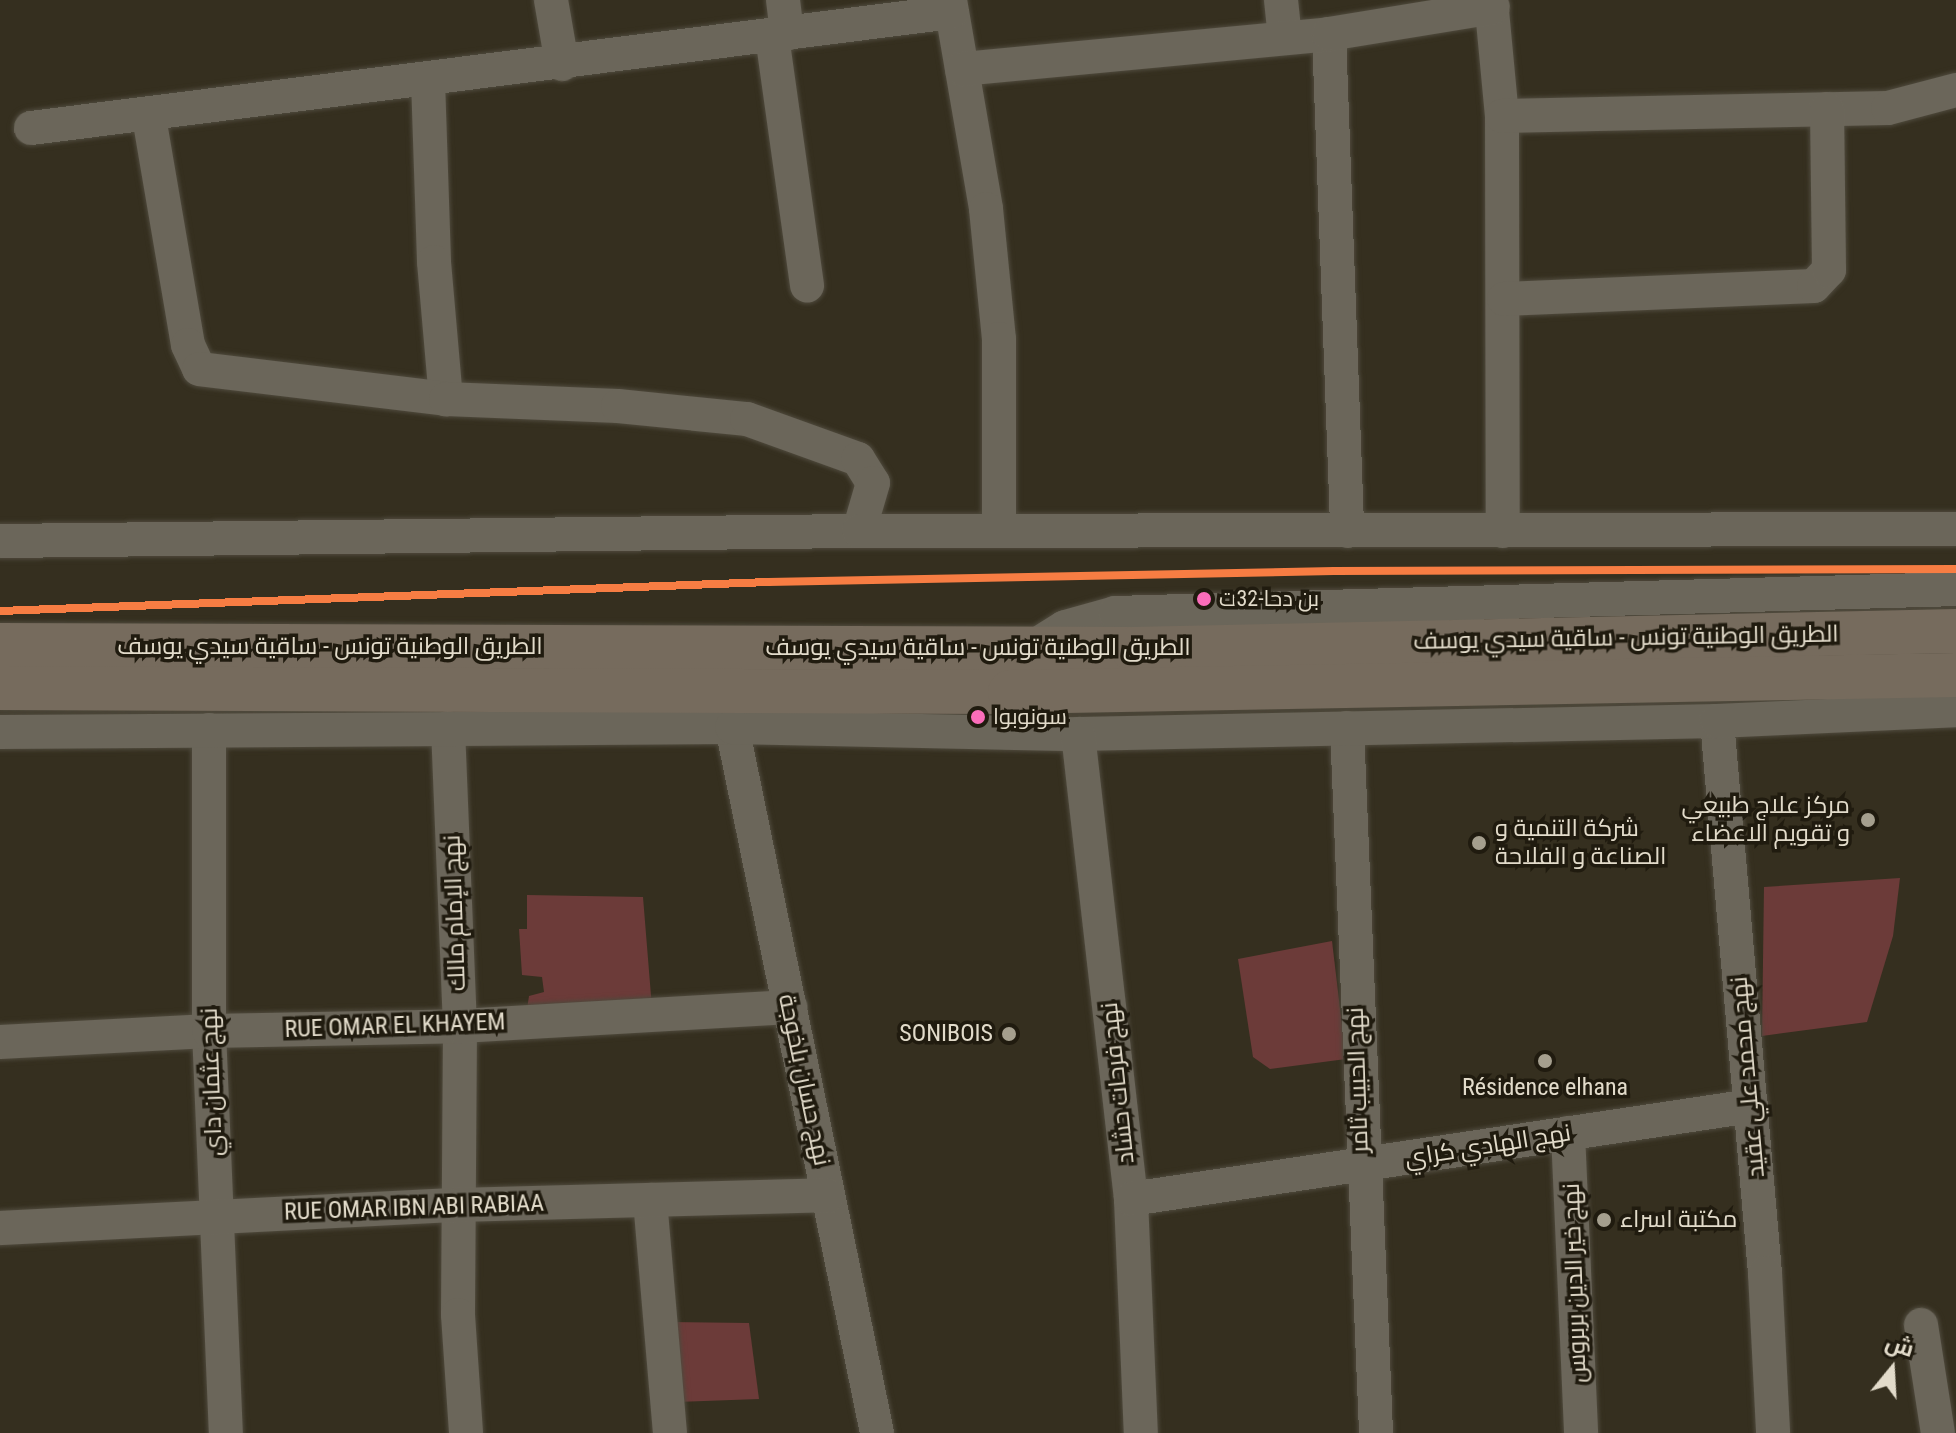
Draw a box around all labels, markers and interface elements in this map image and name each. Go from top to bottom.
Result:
place label: بن دحا-32ت [1219,586,1319,612]
marker: بن دحا-32ت [1196,591,1212,607]
street label: الطريق الوطنية تونس - ساقية سيدي يوسف [1413,620,1839,656]
street label: الطريق الوطنية تونس - ساقية سيدي يوسف [117,633,543,661]
street label: الطريق الوطنية تونس - ساقية سيدي يوسف [765,634,1191,662]
place label: سونوبوا [993,704,1067,730]
marker: سونوبوا [970,709,986,725]
place label: مركز علاج طبيعي و تقويم الاعضاء [1682,792,1850,848]
marker: مركز علاج طبيعي و تقويم الاعضاء [1857,809,1879,831]
place label: شركة التنمية و الصناعة و الفلاحة [1495,815,1667,871]
street label: نهج الإمام مالك [438,834,472,992]
marker: شركة التنمية و الصناعة و الفلاحة [1470,834,1488,852]
street label: نهج محمد علي عقيد [1725,975,1771,1179]
street label: نهج حسان بلخوجة [772,992,836,1168]
street label: نهج فرحات حشاد [1095,1001,1141,1165]
street label: نهج عثمان داي [195,1007,229,1157]
street label: نهج الحبيب ثامر [1341,1007,1375,1153]
street label: RUE OMAR EL KHAYEM [284,1008,506,1044]
place label: SONIBOIS [899,1020,993,1048]
marker: SONIBOIS [1000,1025,1018,1043]
marker: Résidence elhana [1536,1052,1554,1070]
place label: Résidence elhana [1462,1074,1628,1102]
street label: نهج الهادي كراي [1403,1119,1573,1173]
street label: نهج خير الدين بربروس [1557,1183,1593,1383]
street label: RUE OMAR IBN ABI RABIAA [284,1189,544,1227]
place label: مكتبة اسراء [1620,1206,1737,1234]
marker: مكتبة اسراء [1595,1211,1613,1229]
north arrow [1852,1329,1932,1409]
text: ش [1882,1329,1917,1362]

